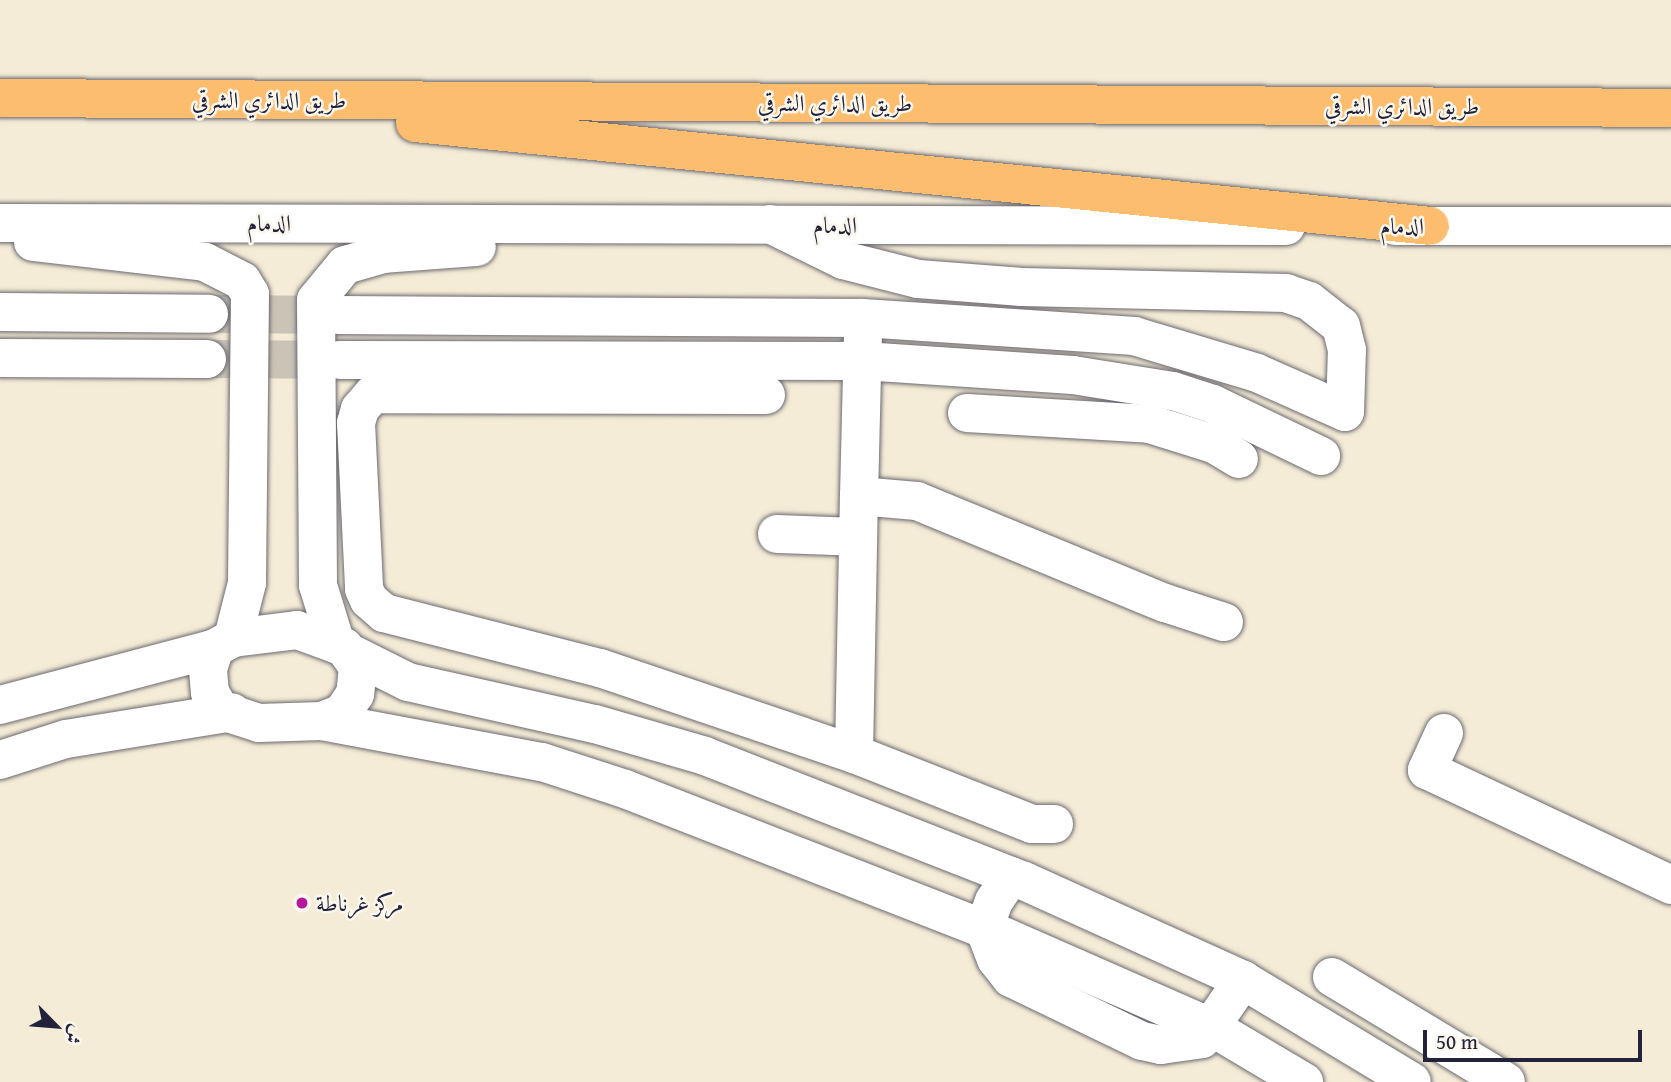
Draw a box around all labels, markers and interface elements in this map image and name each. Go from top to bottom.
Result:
street label: طريق الدائري الشرقي [192,86,346,114]
street label: طريق الدائري الشرقي [758,89,912,117]
street label: طريق الدائري الشرقي [1325,92,1479,120]
street label: الدمام [247,209,291,237]
street label: الدمام [813,211,857,239]
street label: الدمام [1380,212,1424,240]
place label: مركز غرناطة [316,889,404,917]
marker: مركز غرناطة [294,895,310,911]
north arrow [21,991,91,1061]
scale bar [1426,1016,1645,1060]
text: ش [58,1020,92,1049]
text: 50 m [1436,1026,1478,1057]

